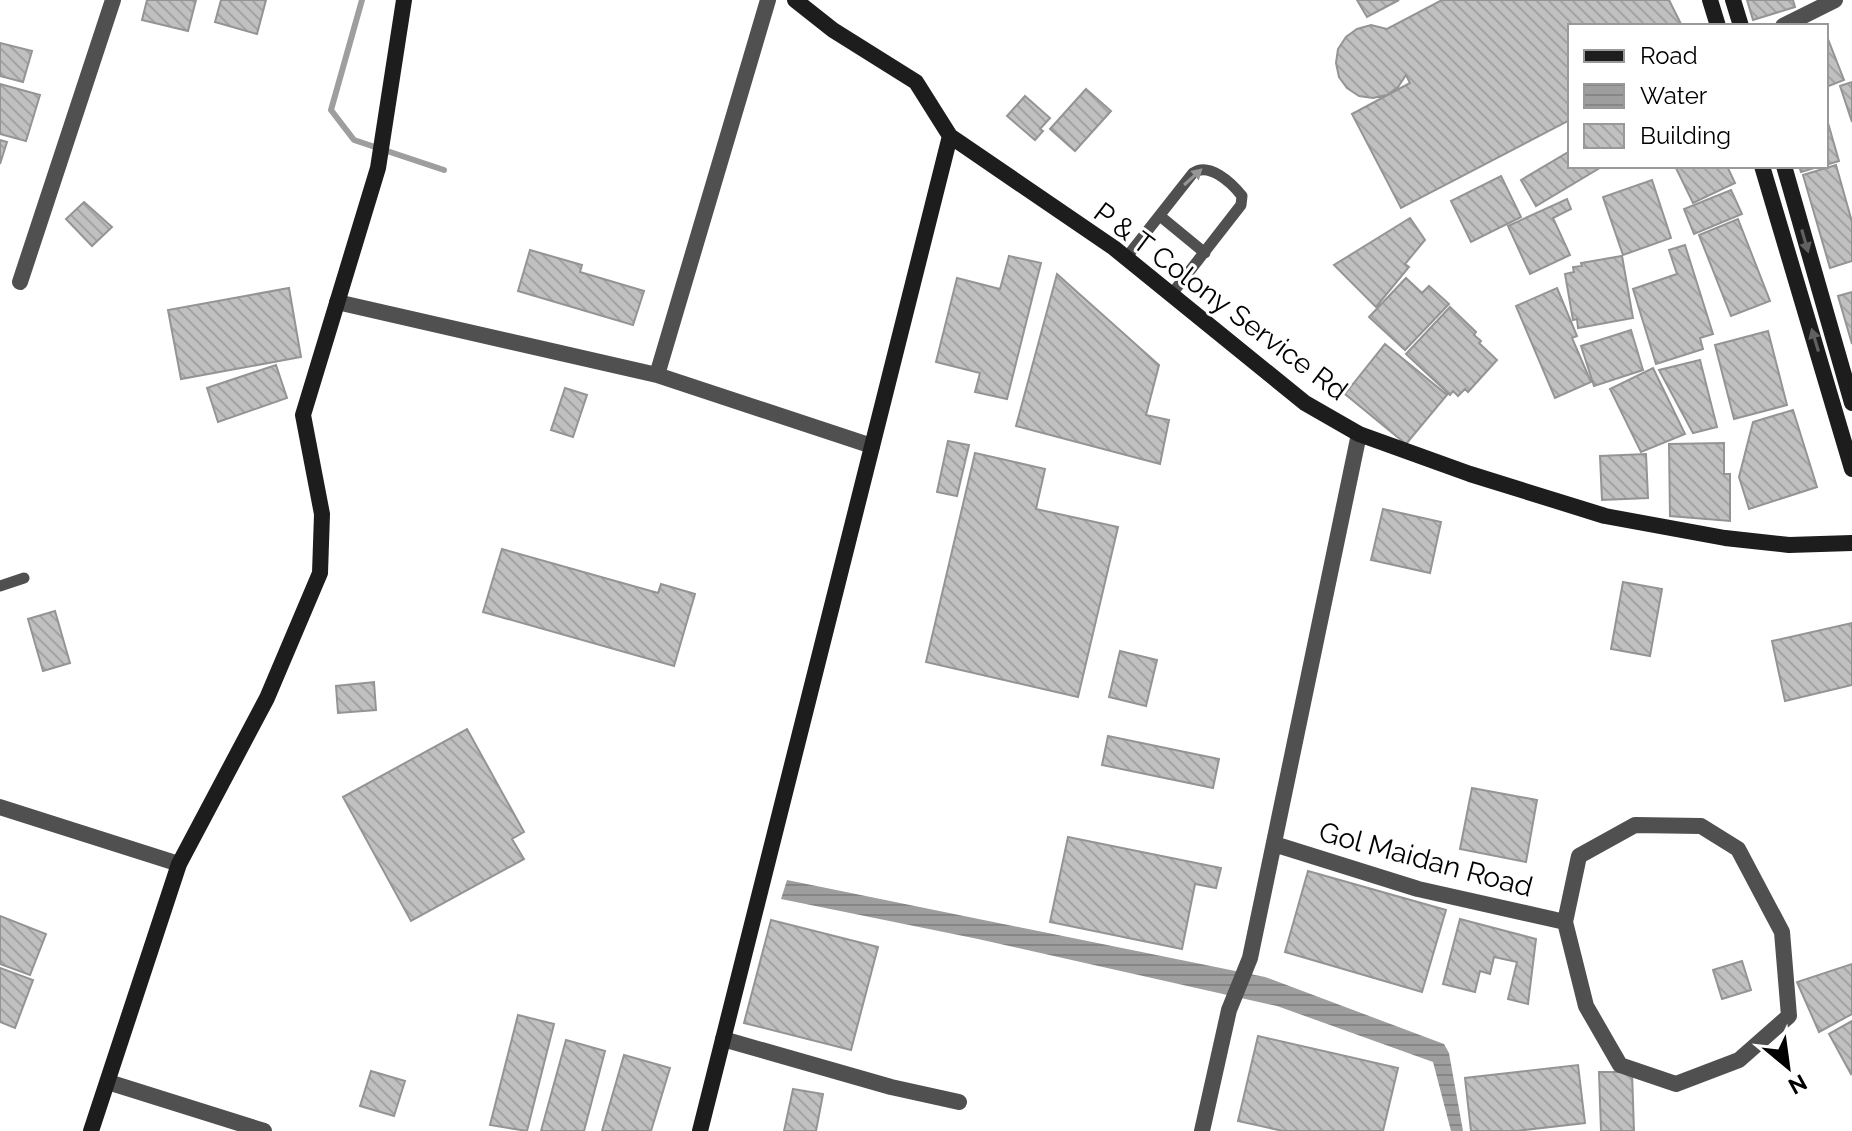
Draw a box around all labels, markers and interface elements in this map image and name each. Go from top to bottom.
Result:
legend [1568,24,1828,168]
text: Road [1640,41,1698,70]
text: Water [1640,81,1708,110]
text: Building [1640,121,1731,150]
one-way arrow [1183,168,1203,186]
street label: P & T Colony Service Rd [1088,195,1354,407]
one-way arrow [1799,229,1812,253]
one-way arrow [1808,328,1821,352]
street label: Gol Maidan Road [1315,815,1536,904]
north arrow [1748,1027,1828,1107]
text: N [1784,1069,1811,1100]

